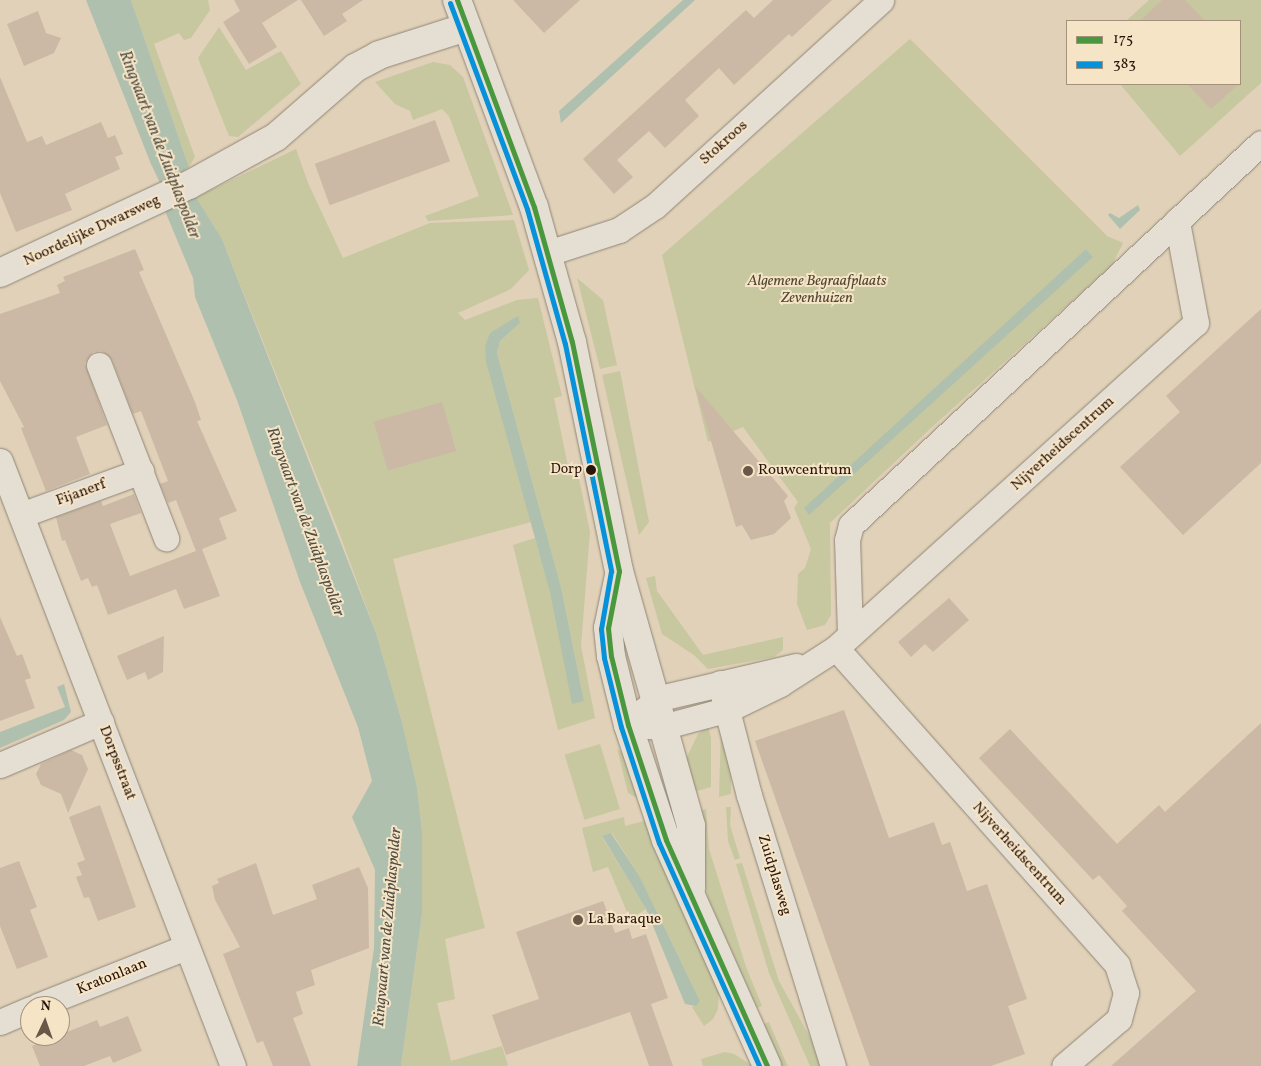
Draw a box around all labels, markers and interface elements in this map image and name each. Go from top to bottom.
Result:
legend [1066,20,1241,85]
text: 175 [1113,29,1133,50]
water label: Ringvaart van de Zuidplaspolder [114,48,204,242]
text: 383 [1113,54,1136,75]
street label: Stokroos [696,117,752,169]
street label: Noordelijke Dwarsweg [21,191,163,271]
park label: Algemene Begraafplaats Zevenhuizen [747,272,887,307]
street label: Nijverheidscentrum [1008,393,1118,495]
water label: Ringvaart van de Zuidplaspolder [262,425,348,619]
place label: Dorp [550,462,582,478]
place label: Rouwcentrum [758,462,851,480]
marker: Dorp [586,465,596,475]
marker: Rouwcentrum [742,465,754,477]
street label: Fijanerf [54,476,108,510]
street label: Dorpsstraat [95,723,139,803]
street label: Nijverheidscentrum [968,799,1070,909]
water label: Ringvaart van de Zuidplaspolder [370,827,406,1027]
street label: Zuidplasweg [753,832,795,918]
place label: La Baraque [588,911,661,929]
marker: La Baraque [572,914,584,926]
street label: Kratonlaan [74,955,150,999]
north arrow [20,996,70,1046]
text: N [40,997,51,1016]

